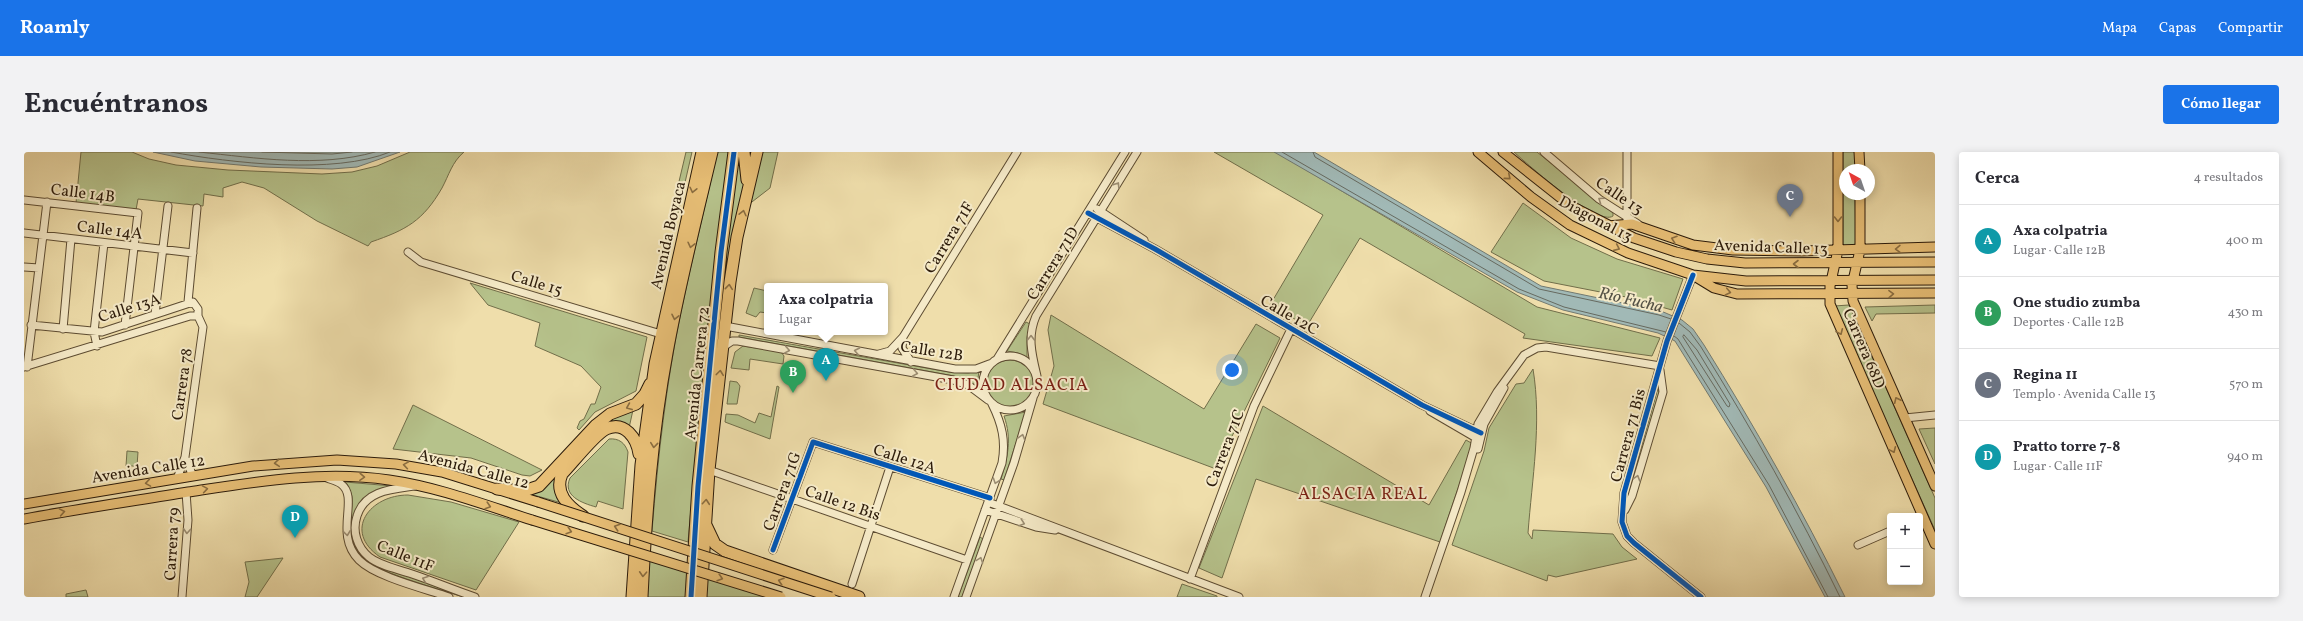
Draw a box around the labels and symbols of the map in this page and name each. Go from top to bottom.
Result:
north arrow [1839,164,1875,200]
one-way arrow [1503,173,1511,180]
street label: Calle 13 [1591,173,1647,221]
street label: Calle 14B [49,179,116,209]
street label: Avenida Boyaca [646,179,692,292]
one-way arrow [1112,182,1120,189]
pin: C [1777,184,1803,217]
one-way arrow [690,187,698,193]
street label: Diagonal 13 [1554,191,1636,249]
street label: Carrera 71F [920,198,980,278]
one-way arrow [1598,198,1605,205]
one-way arrow [738,210,746,216]
street label: Calle 14A [76,216,144,246]
one-way arrow [1834,216,1842,222]
street label: Carrera 71D [1022,223,1085,305]
one-way arrow [1671,235,1678,244]
street label: Avenida Calle 13 [1714,235,1828,261]
one-way arrow [687,241,695,248]
one-way arrow [1613,243,1620,251]
one-way arrow [1895,245,1901,253]
one-way arrow [1793,260,1799,268]
street label: Calle 15 [508,266,565,302]
water label: Río Fucha [1596,282,1665,319]
one-way arrow [724,284,733,290]
one-way arrow [1725,287,1731,296]
street label: Calle 13A [96,289,164,329]
street label: Calle 12C [1256,290,1322,341]
one-way arrow [1888,290,1894,298]
street label: Avenida Carrera 72 [680,305,716,441]
street label: Carrera 68D [1836,305,1890,393]
one-way arrow [671,314,679,320]
one-way arrow [1835,327,1843,335]
one-way arrow [1027,335,1035,341]
street label: Calle 12B [899,336,965,368]
one-way arrow [784,345,790,353]
street label: Carrera 78 [167,347,199,422]
pin: A [813,348,839,381]
one-way arrow [854,348,861,356]
pin: B [780,360,806,393]
your location [1222,360,1242,380]
one-way arrow [912,368,918,377]
one-way arrow [715,370,724,376]
district label: CIUDAD ALSACIA [935,374,1089,397]
street label: Carrera 71 Bis [1606,386,1652,485]
one-way arrow [1894,396,1902,404]
one-way arrow [625,402,633,410]
street label: Carrera 71C [1201,407,1251,491]
one-way arrow [1017,434,1026,441]
street label: Calle 12A [870,439,939,480]
one-way arrow [649,442,658,448]
street label: Avenida Calle 12 [415,445,532,495]
one-way arrow [1888,446,1896,454]
street label: Carrera 71G [758,449,807,534]
street label: Avenida Calle 12 [90,450,206,490]
one-way arrow [274,459,280,468]
one-way arrow [403,461,409,470]
one-way arrow [359,473,365,482]
one-way arrow [1632,474,1641,481]
one-way arrow [145,478,151,487]
one-way arrow [992,478,1000,485]
street label: Calle 12 Bis [802,481,883,527]
district label: ALSACIA REAL [1298,483,1428,506]
one-way arrow [201,485,208,494]
one-way arrow [702,499,711,505]
one-way arrow [484,501,491,510]
pin: D [282,505,308,538]
street label: Carrera 79 [160,507,186,581]
one-way arrow [59,508,65,517]
one-way arrow [1019,518,1026,526]
one-way arrow [614,524,621,532]
one-way arrow [565,526,572,535]
one-way arrow [182,528,191,534]
one-way arrow [342,530,351,536]
street label: Calle 11F [373,535,437,578]
one-way arrow [975,557,983,564]
one-way arrow [639,571,647,577]
one-way arrow [716,573,723,582]
one-way arrow [422,575,429,583]
one-way arrow [778,577,785,585]

